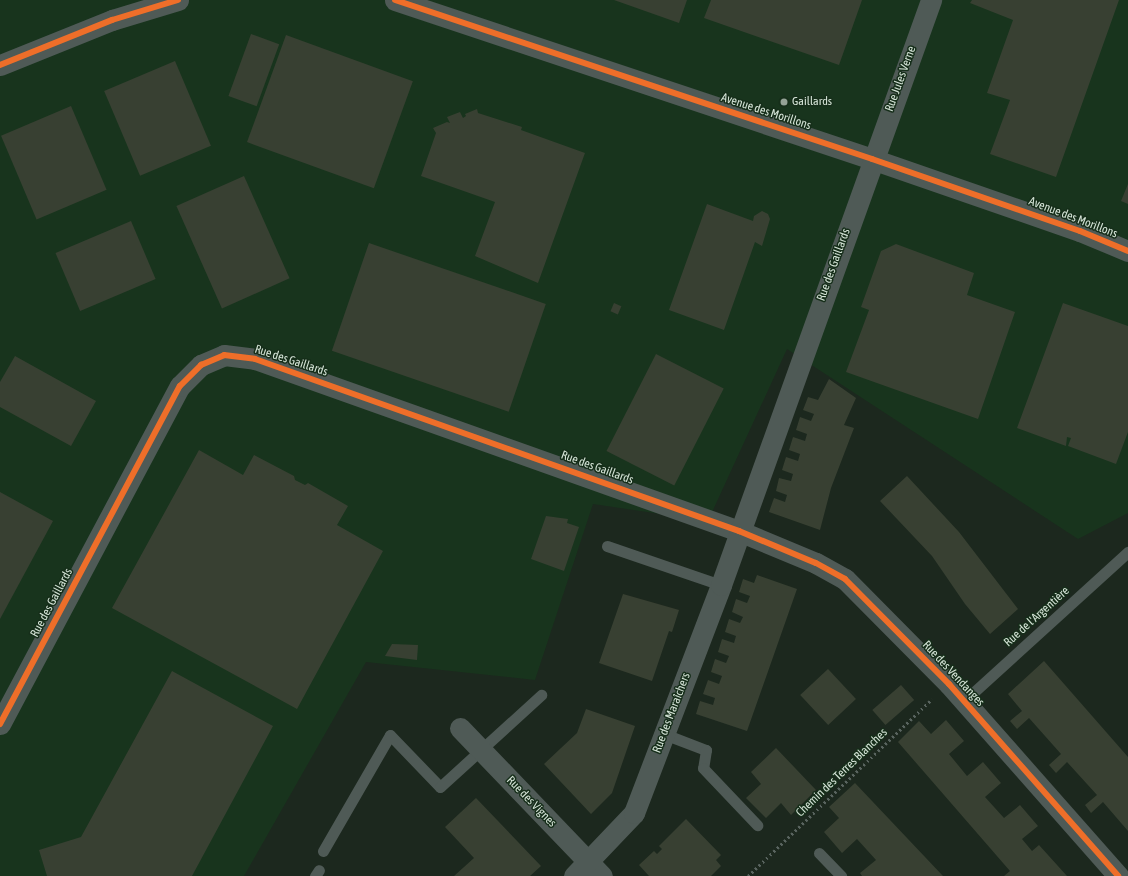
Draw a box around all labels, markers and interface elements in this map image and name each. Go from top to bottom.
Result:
street label: Rue Jules Verne [882,44,920,114]
street label: Avenue des Morillons [719,91,813,133]
place label: Gaillards [792,95,832,109]
marker: Gaillards [779,97,789,107]
street label: Avenue des Morillons [1027,194,1119,242]
street label: Rue des Gaillards [814,227,854,303]
street label: Rue des Gaillards [253,342,329,380]
street label: Rue des Gaillards [559,448,635,488]
street label: Rue des Gaillards [28,566,76,640]
street label: Rue de l'Argentière [1001,584,1073,650]
street label: Rue des Vendanges [919,638,987,710]
street label: Rue des Maraîchers [650,671,694,755]
street label: Chemin des Terres Blanches [793,726,891,820]
street label: Rue des Vignes [503,774,559,830]

